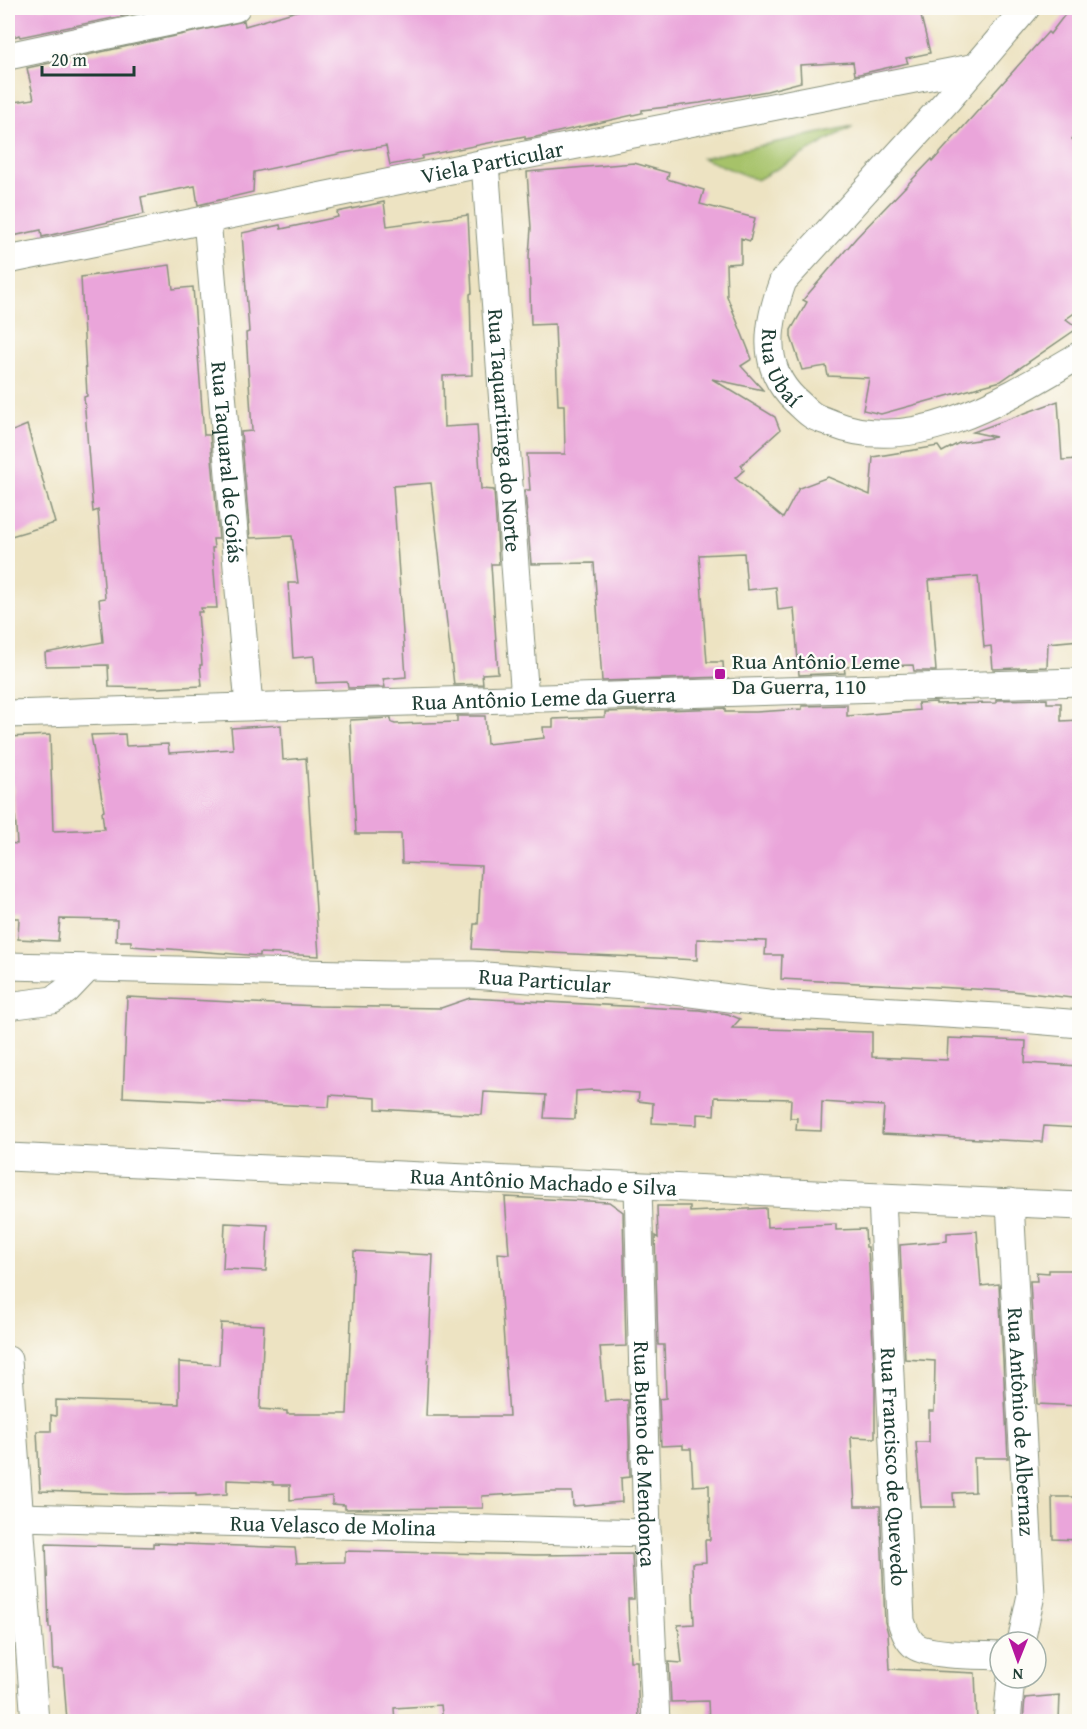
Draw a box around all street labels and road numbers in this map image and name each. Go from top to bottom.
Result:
street label: Viela Particular [418,132,566,192]
street label: Rua Taquaritinga do Norte [480,307,530,553]
street label: Rua Ubaí [754,328,809,415]
street label: Rua Taquaral de Goiás [203,360,253,564]
street label: Rua Antônio Leme da Guerra [411,678,677,718]
street label: Rua Particular [477,959,612,1001]
street label: Rua Antônio Machado e Silva [409,1159,678,1204]
street label: Rua Antônio de Albernaz [1000,1307,1044,1537]
street label: Rua Bueno de Mendonça [626,1340,665,1568]
street label: Rua Francisco de Quevedo [873,1347,915,1587]
street label: Rua Velasco de Molina [230,1506,437,1544]

